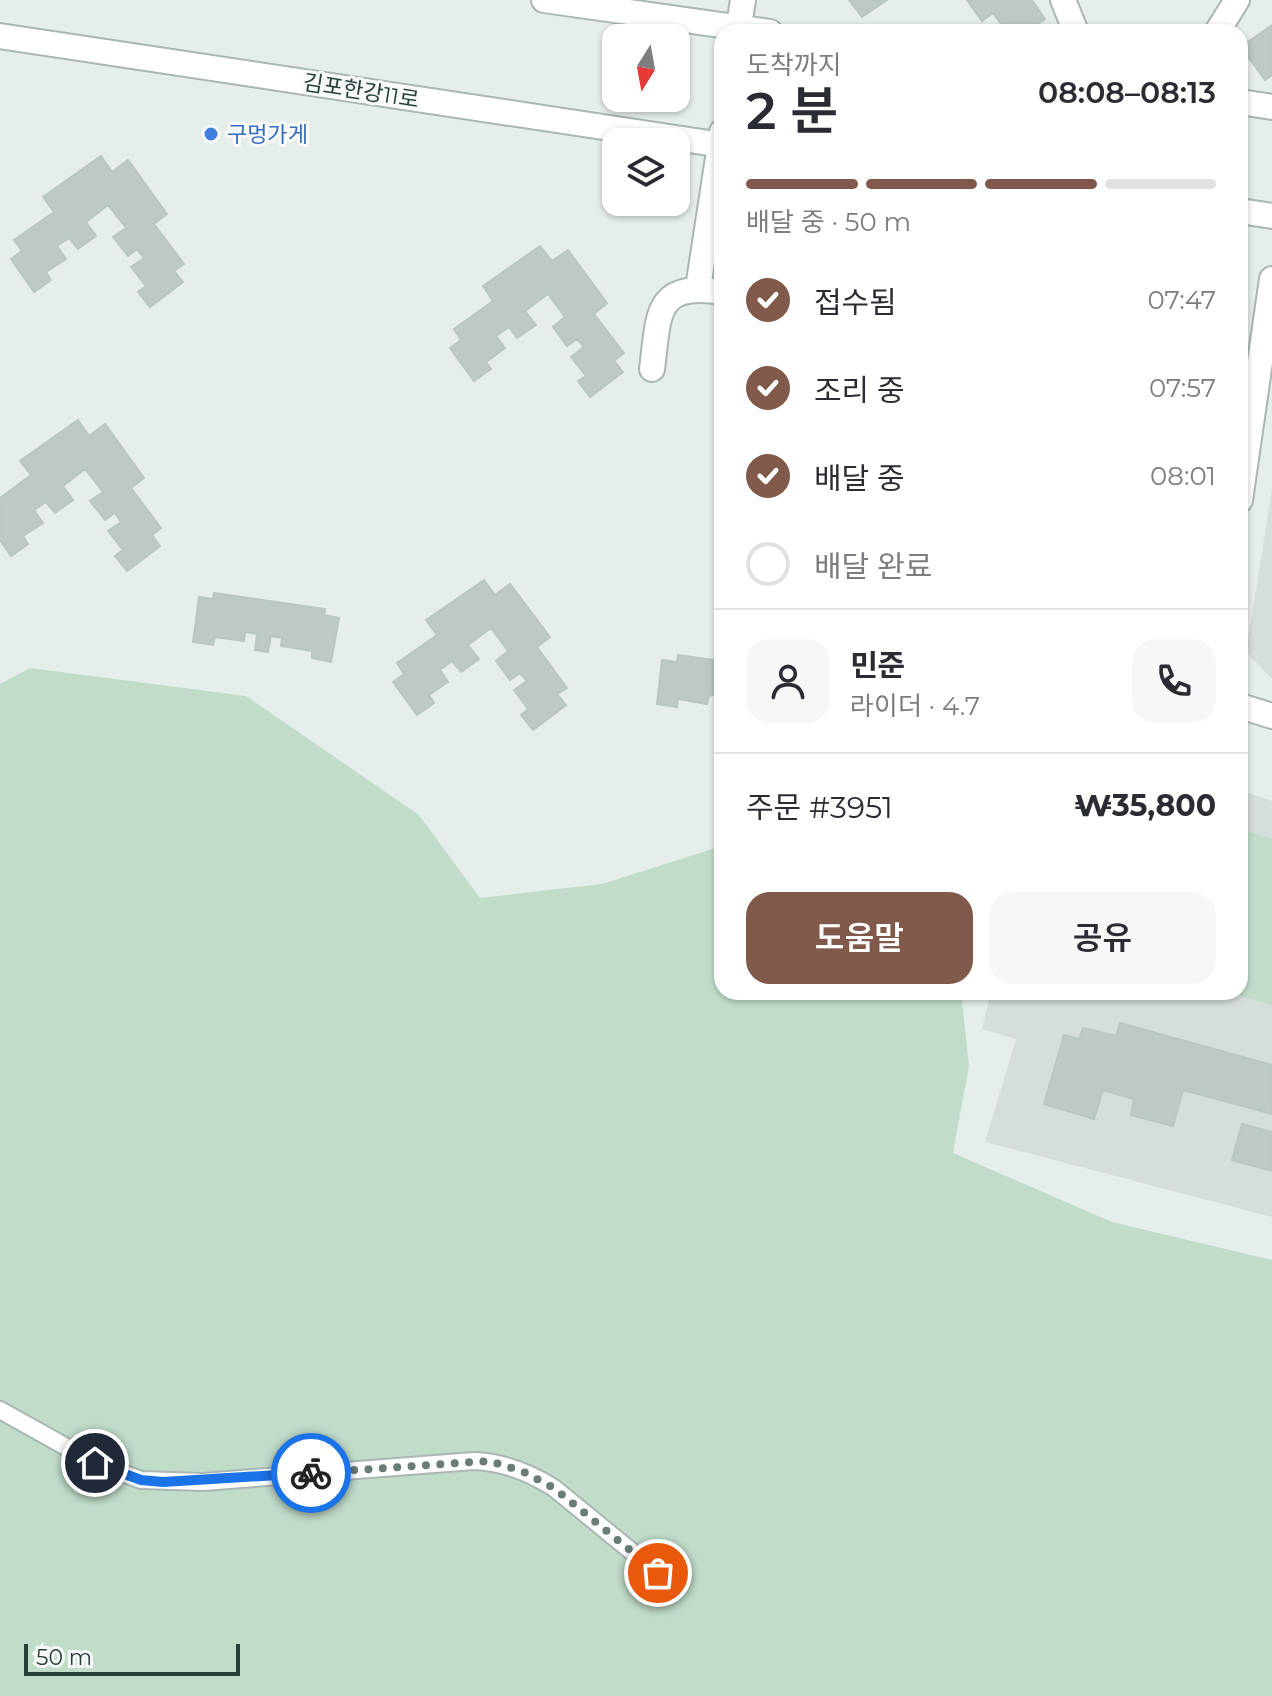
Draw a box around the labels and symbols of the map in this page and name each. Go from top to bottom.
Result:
north arrow [602,24,690,112]
street label: 김포한강11로 [301,69,421,113]
place label: 구멍가게 [227,121,308,148]
marker: 구멍가게 [202,125,220,143]
pin [61,1429,129,1497]
courier [271,1433,351,1513]
pin [624,1539,692,1607]
scale bar [24,1640,240,1676]

